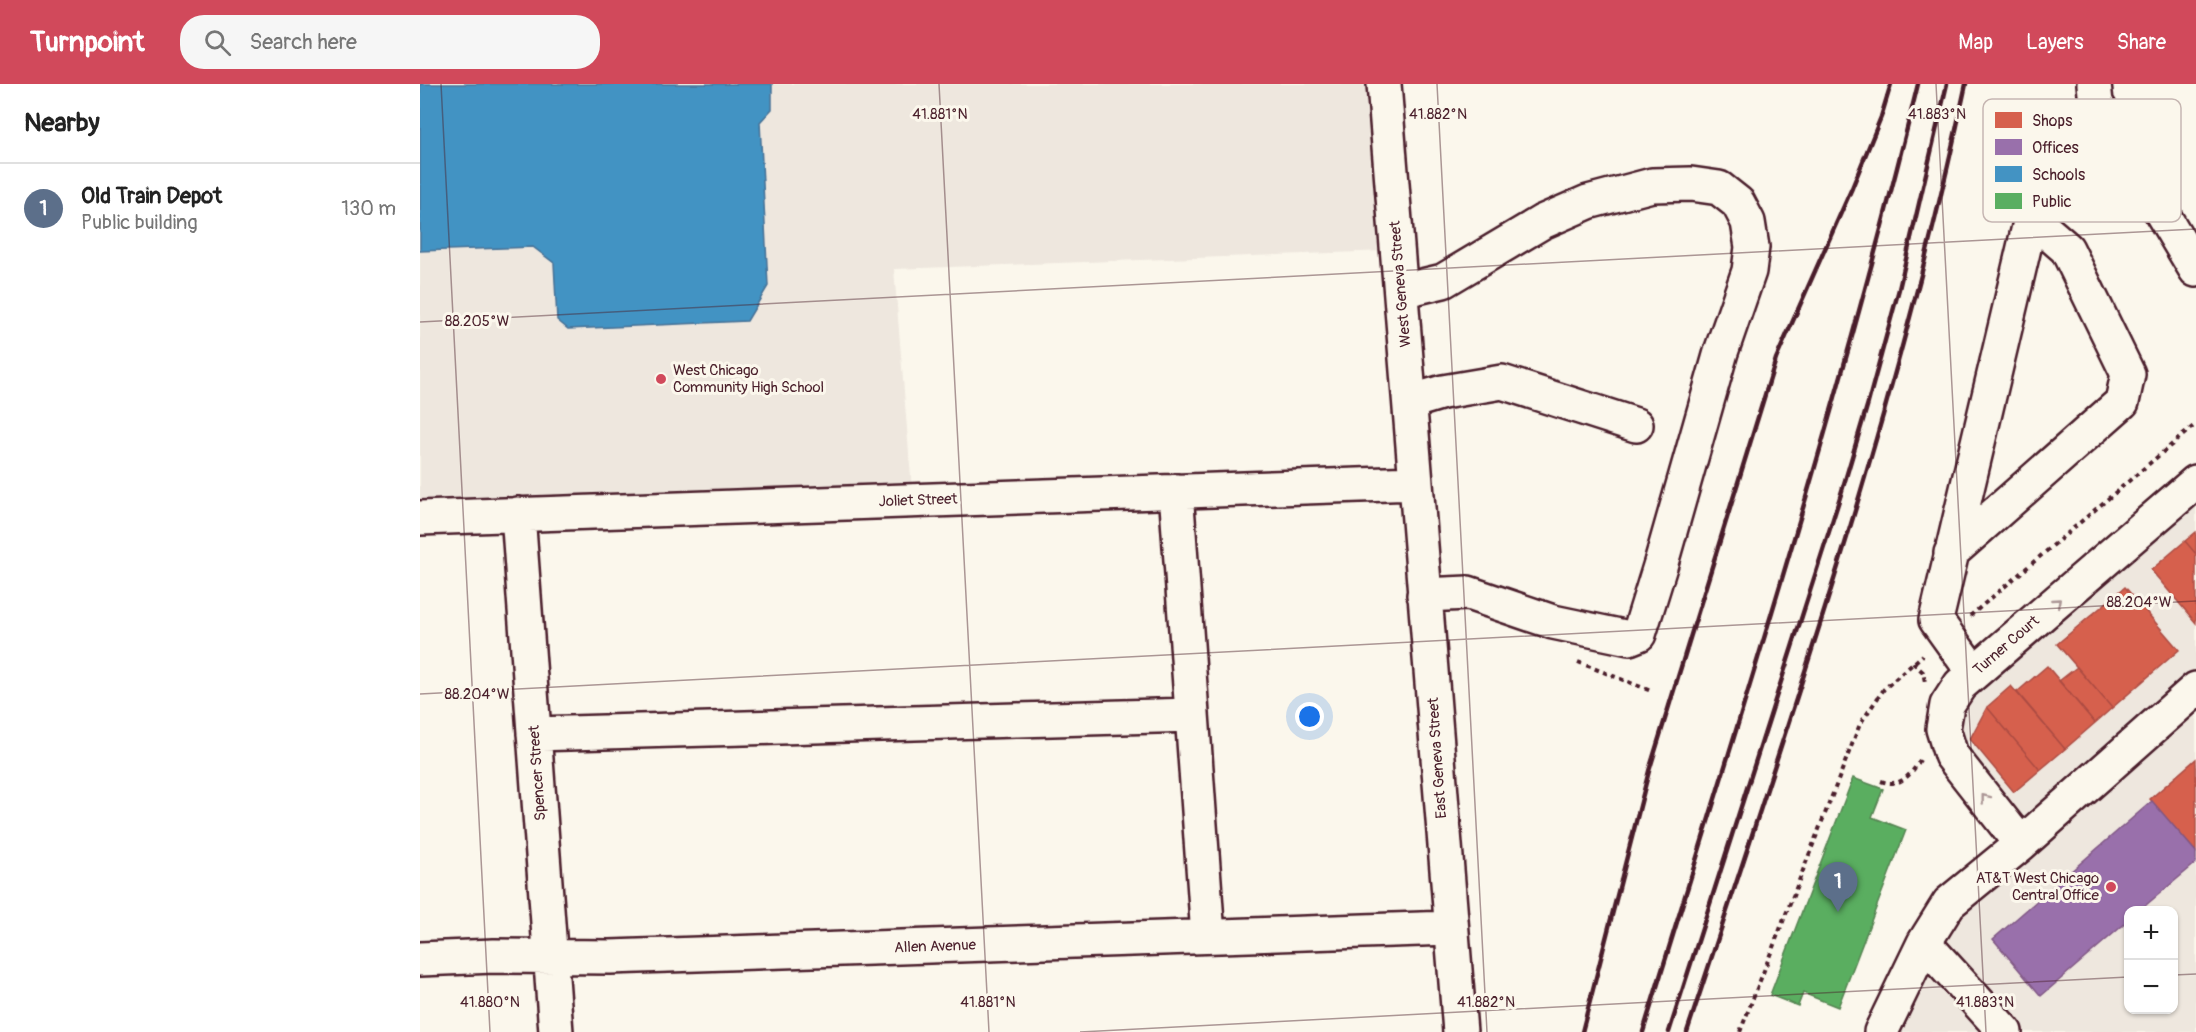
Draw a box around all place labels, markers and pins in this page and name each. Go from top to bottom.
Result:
place label: West Chicago Community High School [673,361,824,397]
marker: West Chicago Community High School [654,372,668,386]
pin: 1 [1818,862,1858,912]
place label: AT&T West Chicago Central Office [1976,869,2100,905]
marker: AT&T West Chicago Central Office [2104,880,2118,894]

